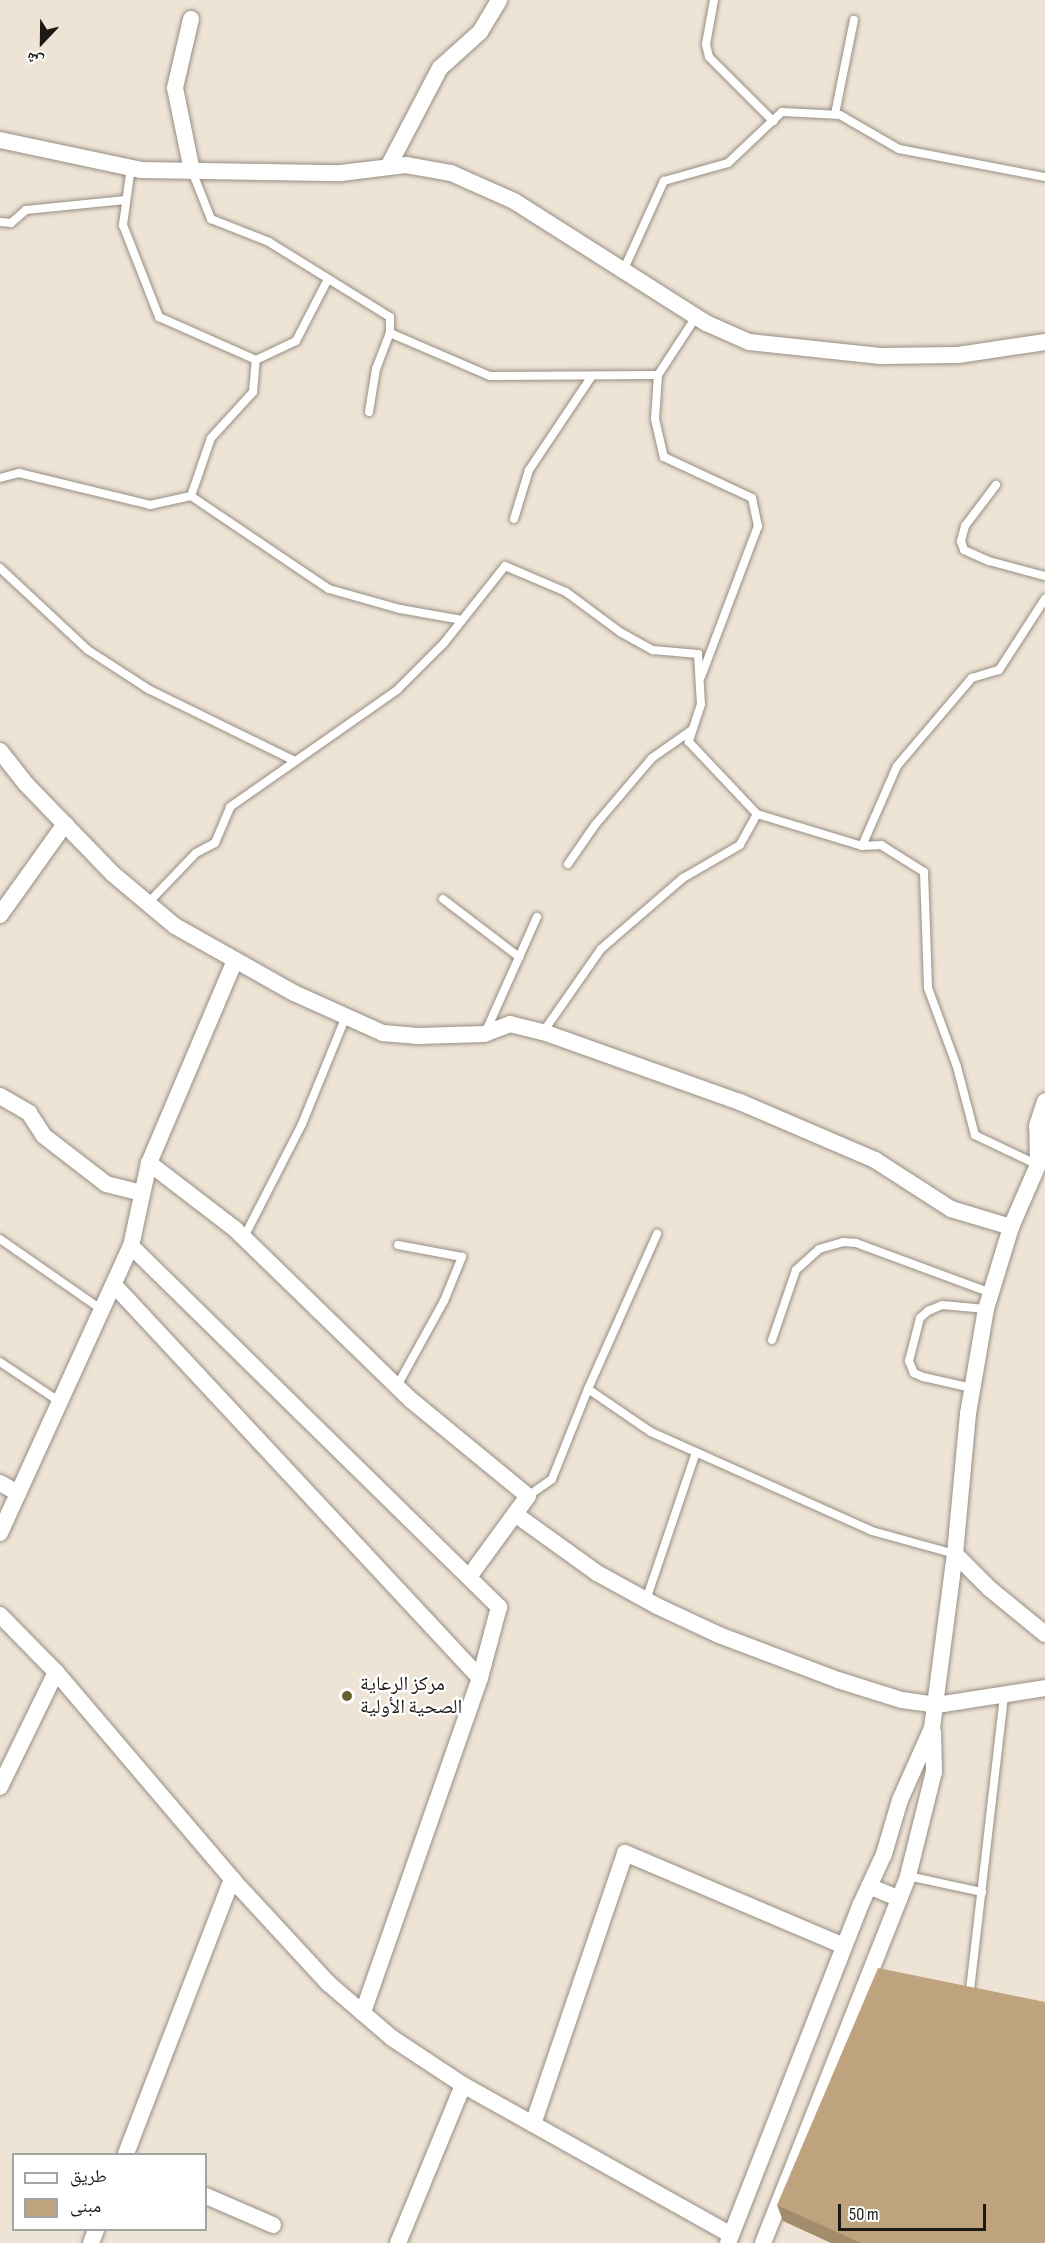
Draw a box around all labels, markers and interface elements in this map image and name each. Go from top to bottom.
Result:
north arrow [12,12,72,72]
text: ش [24,47,47,71]
place label: مركز الرعاية الصحية الأولية [360,1672,462,1719]
marker: مركز الرعاية الصحية الأولية [338,1687,356,1705]
legend [12,2153,207,2231]
text: طريق [70,2166,107,2187]
scale bar [841,2192,990,2230]
text: مبنى [70,2196,101,2217]
text: 50 m [849,2204,879,2225]

